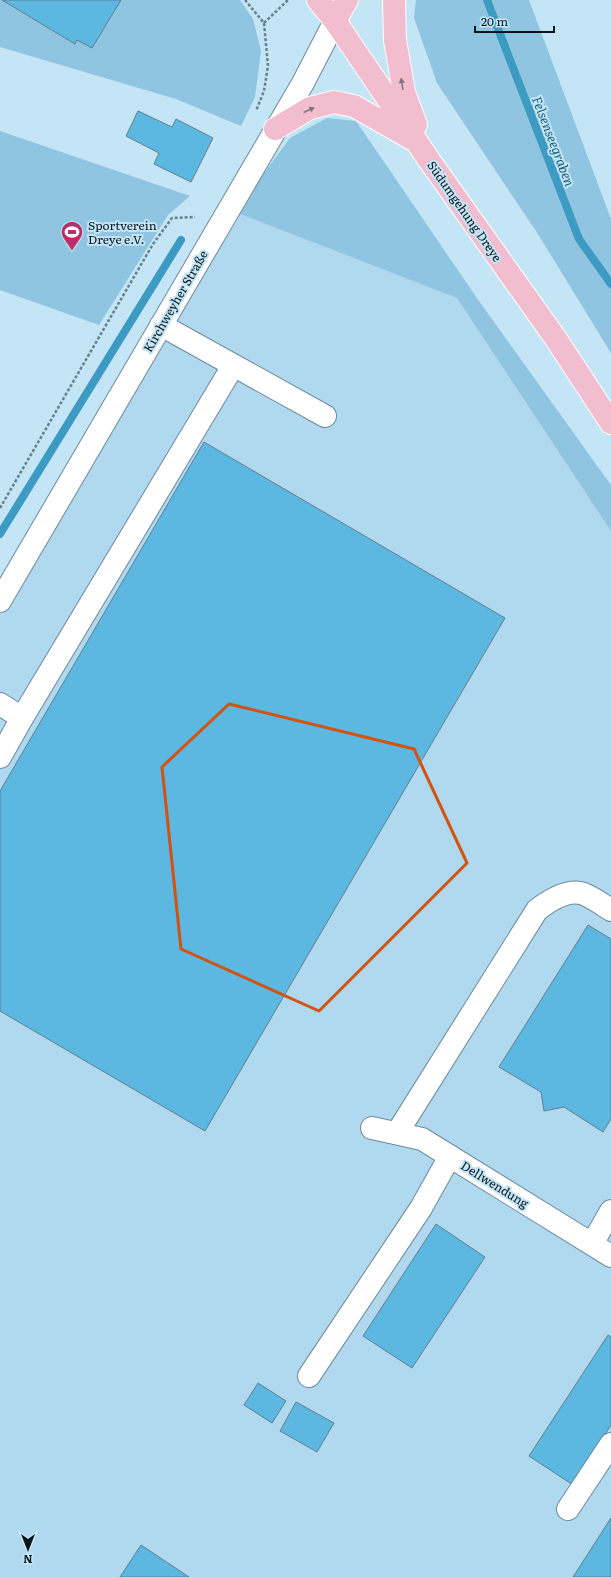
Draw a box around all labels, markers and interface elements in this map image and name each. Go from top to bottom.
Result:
scale bar [475,8,554,34]
text: 20 m [481,12,508,30]
one-way arrow [399,78,405,90]
water label: Felsenseegraben [528,93,580,189]
one-way arrow [303,107,315,113]
street label: Südumgehung Dreye [423,157,507,265]
place label: Sportverein Dreye e.V. [88,216,157,248]
sports icon: Sportverein Dreye e.V. [59,219,85,252]
street label: Kirchweyher Straße [138,247,212,355]
street label: Dellwendung [458,1156,533,1212]
north arrow [8,1529,48,1569]
text: N [23,1552,33,1568]

